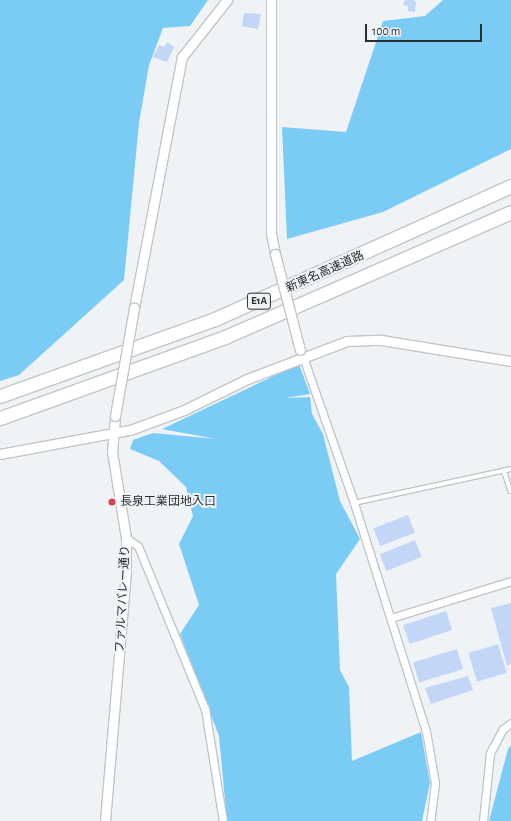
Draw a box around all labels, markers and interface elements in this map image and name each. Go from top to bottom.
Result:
scale bar [367,16,484,42]
text: 100 m [372,25,400,37]
street label: 新東名高速道路 [284,248,366,296]
road number: E1A [246,292,272,310]
place label: 長泉工業団地入口 [120,495,216,509]
marker: 長泉工業団地入口 [107,497,117,507]
street label: ファルマバレー通り [113,545,133,653]

